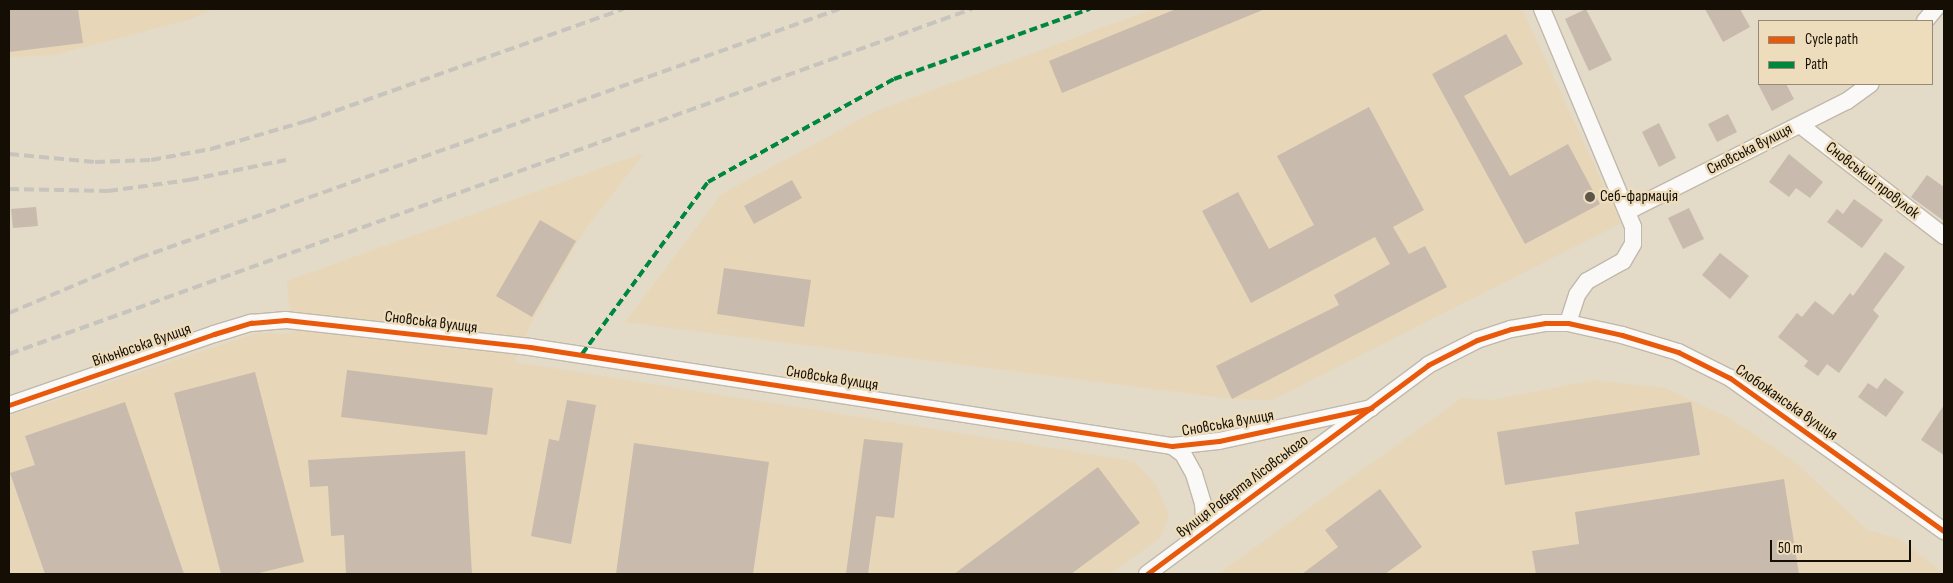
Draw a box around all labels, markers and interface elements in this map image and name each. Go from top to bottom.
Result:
legend [1758,20,1933,85]
text: Cycle path [1805,30,1858,49]
text: Path [1805,55,1828,74]
street label: Сновська вулиця [1704,120,1796,180]
street label: Сновський провулок [1821,138,1923,224]
place label: Себ-фармація [1600,187,1678,207]
marker: Себ-фармація [1584,191,1596,203]
street label: Сновська вулиця [384,308,478,338]
street label: Вільнюська вулиця [90,320,194,372]
street label: Слобожанська вулиця [1731,361,1841,445]
street label: Сновська вулиця [785,362,879,396]
street label: Сновська вулиця [1180,406,1276,442]
street label: вулиця Роберта Лісовського [1173,431,1313,543]
scale bar [1773,530,1914,562]
text: 50 m [1778,539,1803,558]

